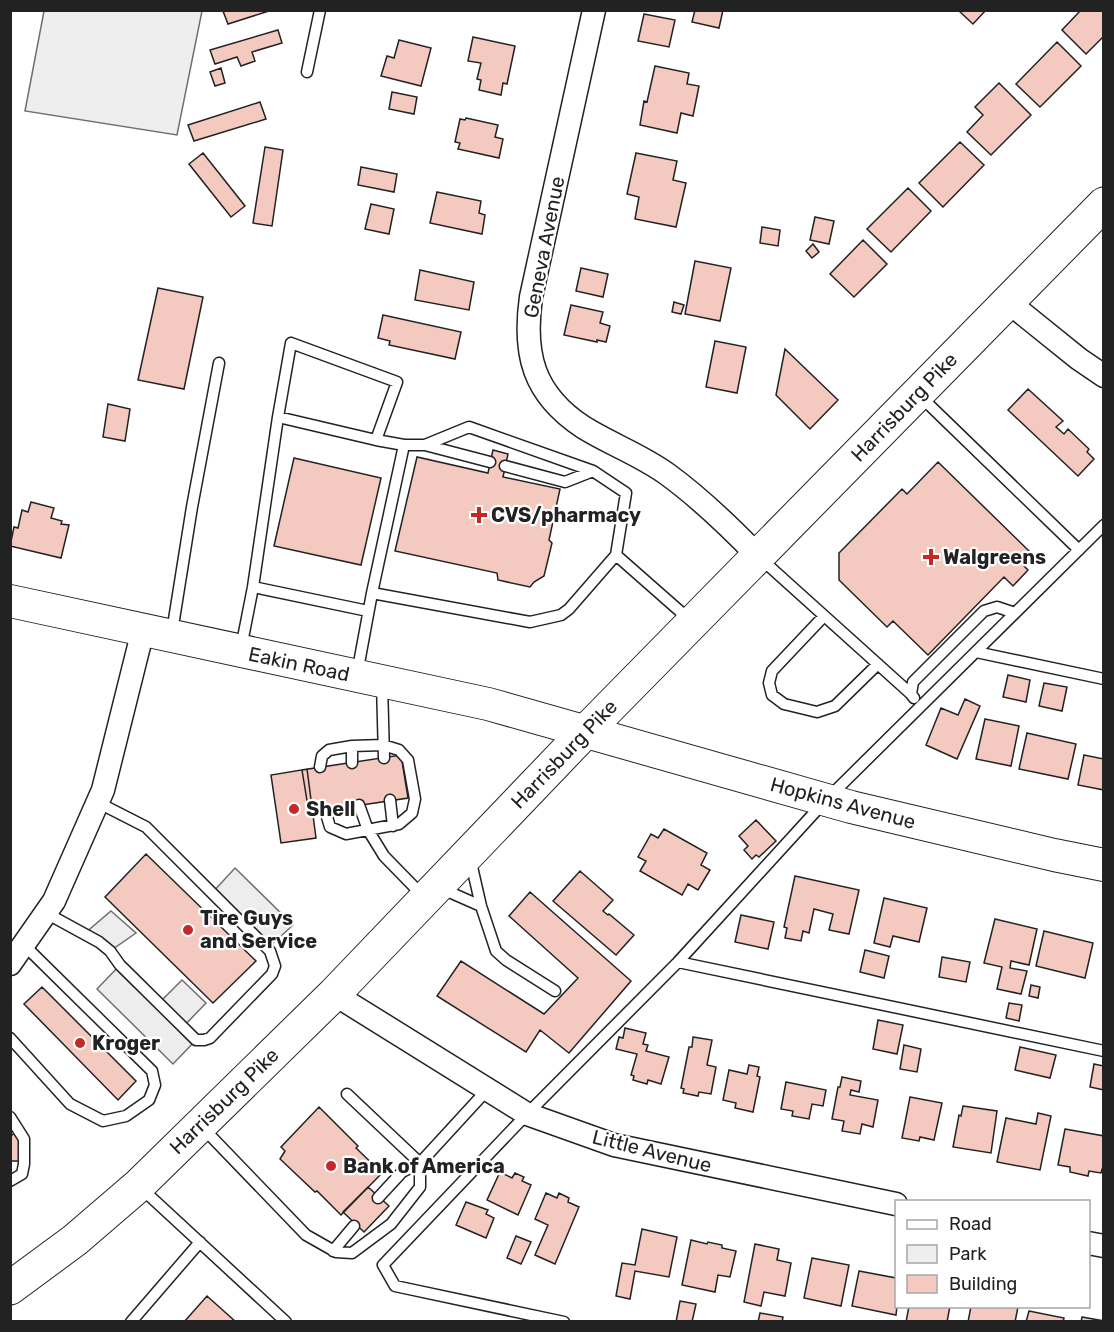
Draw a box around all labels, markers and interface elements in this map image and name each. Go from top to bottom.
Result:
street label: Geneva Avenue [518,174,570,320]
street label: Harrisburg Pike [846,347,962,467]
place label: CVS/pharmacy [491,503,641,527]
marker: CVS/pharmacy [472,508,486,522]
place label: Walgreens [943,545,1046,569]
marker: Walgreens [924,550,938,564]
street label: Eakin Road [246,642,352,686]
street label: Harrisburg Pike [506,694,622,814]
street label: Hopkins Avenue [768,772,918,834]
place label: Shell [306,797,356,821]
marker: Shell [287,802,301,816]
place label: Tire Guys and Service [200,906,317,953]
marker: Tire Guys and Service [181,923,195,937]
place label: Kroger [92,1031,160,1055]
marker: Kroger [73,1036,87,1050]
street label: Harrisburg Pike [164,1043,284,1159]
street label: Little Avenue [590,1125,714,1177]
place label: Bank of America [343,1154,505,1178]
marker: Bank of America [324,1159,338,1173]
legend [895,1200,1090,1308]
text: Road [949,1213,992,1235]
text: Park [949,1243,987,1265]
text: Building [949,1273,1017,1295]

